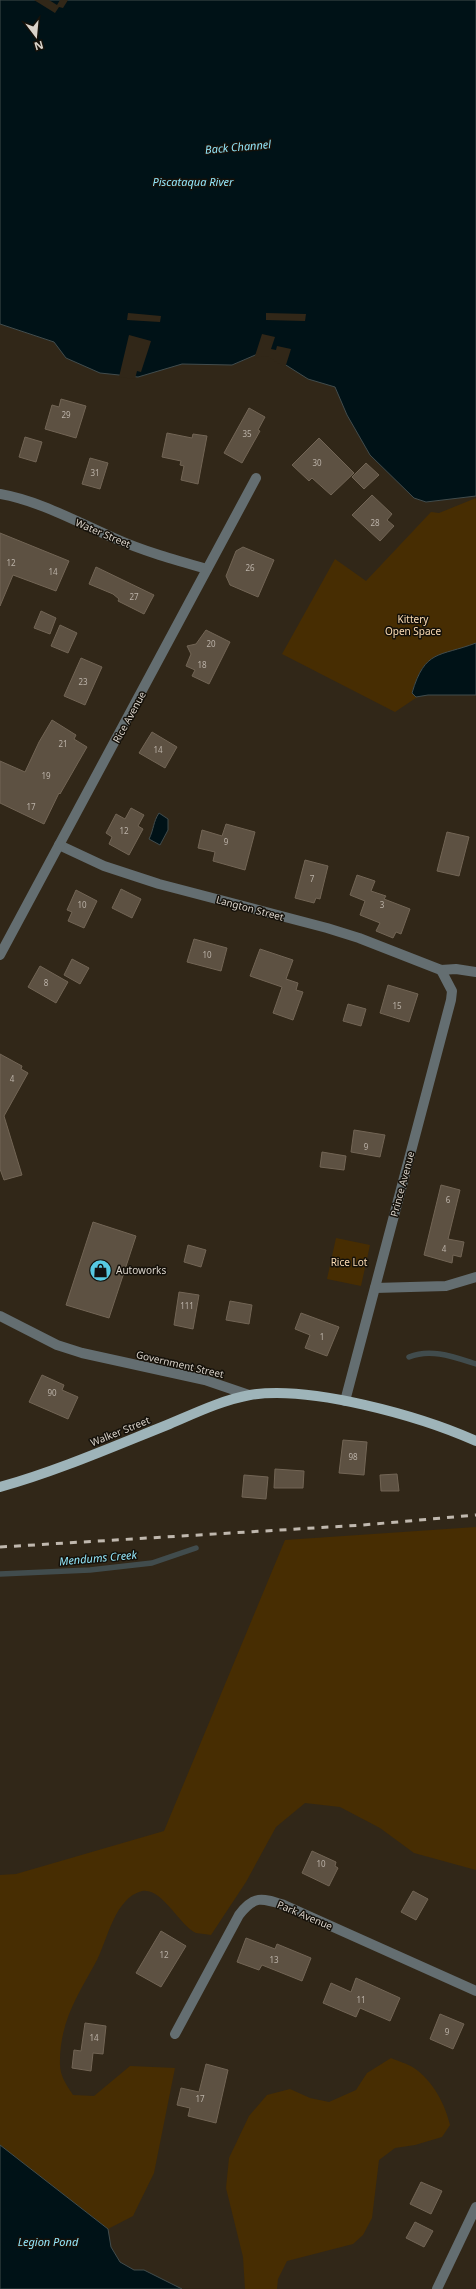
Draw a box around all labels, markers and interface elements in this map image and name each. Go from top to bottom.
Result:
north arrow [16,16,56,56]
text: N [33,38,45,55]
water label: Back Channel [204,136,273,157]
water label: Piscataqua River [153,174,234,189]
house number: 29 [61,409,71,420]
house number: 35 [242,428,252,439]
house number: 30 [312,457,322,468]
house number: 31 [90,467,100,478]
street label: Water Street [73,515,133,551]
house number: 28 [370,517,380,528]
house number: 12 [6,557,16,568]
house number: 26 [245,562,255,573]
house number: 14 [48,566,58,577]
house number: 27 [129,591,139,602]
park label: Kittery Open Space [385,612,441,638]
house number: 20 [206,638,216,649]
house number: 18 [197,659,207,670]
house number: 23 [78,676,88,687]
street label: Rice Avenue [109,688,149,745]
house number: 21 [58,738,68,749]
house number: 14 [153,744,163,755]
house number: 19 [41,770,51,781]
house number: 17 [26,801,36,812]
house number: 12 [119,825,129,836]
house number: 9 [224,836,229,847]
house number: 7 [310,873,315,884]
street label: Langton Street [215,892,286,924]
house number: 10 [77,899,87,910]
house number: 3 [380,899,385,910]
house number: 10 [202,949,212,960]
house number: 8 [44,977,49,988]
house number: 15 [392,1000,402,1011]
house number: 4 [10,1073,15,1084]
house number: 9 [364,1141,369,1152]
street label: Prince Avenue [387,1149,418,1218]
house number: 6 [446,1194,451,1205]
house number: 4 [442,1243,447,1254]
park label: Rice Lot [331,1255,368,1269]
shop icon: Autoworks [88,1257,114,1283]
place label: Autoworks [116,1263,166,1277]
house number: 111 [180,1300,194,1311]
house number: 1 [320,1331,324,1342]
street label: Government Street [135,1347,226,1381]
house number: 90 [47,1387,57,1398]
street label: Walker Street [88,1413,152,1449]
house number: 98 [348,1451,358,1462]
water label: Mendums Creek [58,1547,138,1568]
house number: 10 [316,1858,326,1869]
street label: Park Avenue [275,1897,335,1933]
house number: 12 [159,1949,169,1960]
house number: 13 [269,1954,279,1965]
house number: 11 [356,1994,366,2005]
house number: 9 [445,2026,450,2037]
house number: 14 [89,2032,99,2043]
house number: 17 [195,2093,205,2104]
water label: Legion Pond [18,2234,79,2249]

